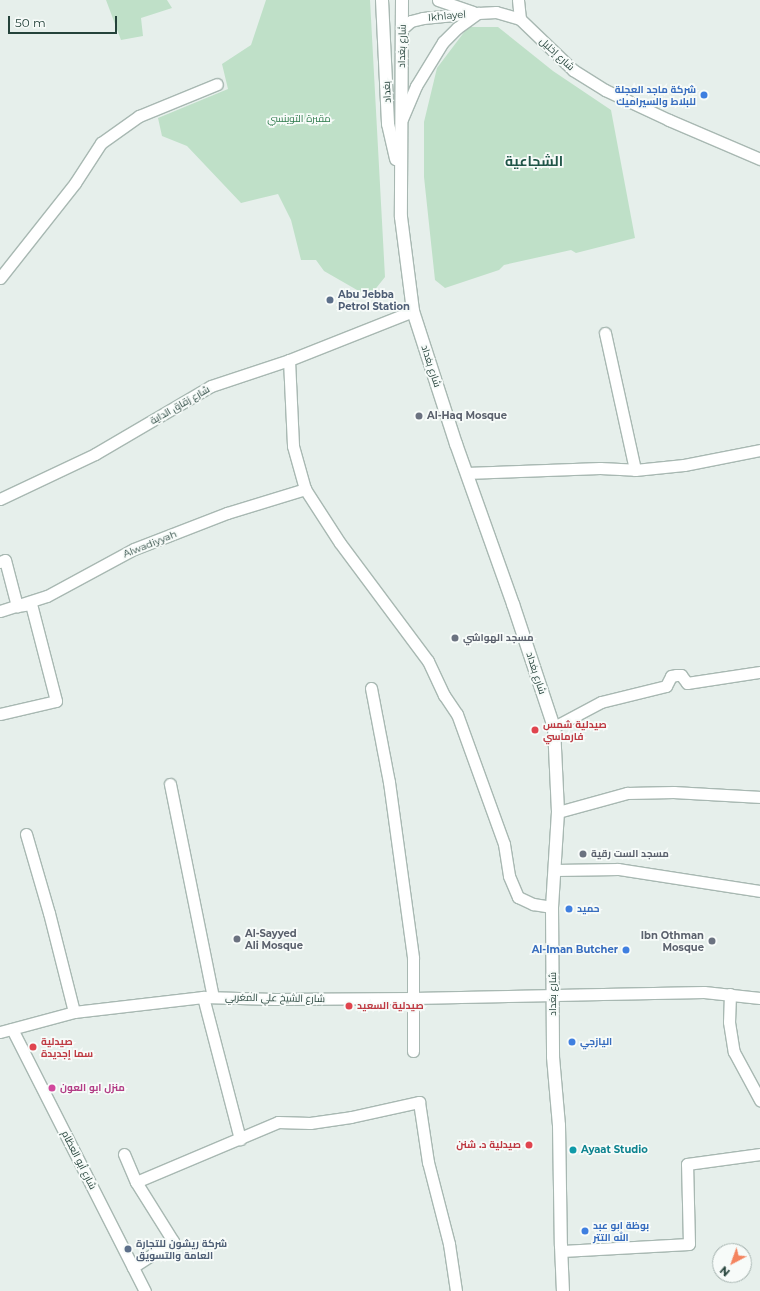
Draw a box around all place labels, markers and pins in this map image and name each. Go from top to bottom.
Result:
place label: شركة ماجد العجلة للبلاط والسيراميك [615,83,696,106]
marker: شركة ماجد العجلة للبلاط والسيراميك [699,90,709,100]
place label: Abu Jebba Petrol Station [338,288,410,312]
marker: Abu Jebba Petrol Station [325,295,335,305]
place label: Al-Haq Mosque [427,410,507,422]
marker: Al-Haq Mosque [414,411,424,421]
place label: مسجد الهواشي [463,632,534,644]
marker: مسجد الهواشي [450,633,460,643]
place label: صيدلية شمس فارماسي [543,718,607,742]
marker: صيدلية شمس فارماسي [530,725,540,735]
place label: مسجد الست رقية [591,848,669,860]
marker: مسجد الست رقية [578,849,588,859]
place label: حميد [577,903,599,915]
marker: حميد [564,904,574,914]
place label: Al-Sayyed Ali Mosque [245,927,303,950]
place label: Ibn Othman Mosque [641,929,704,952]
marker: Al-Sayyed Ali Mosque [232,934,242,944]
marker: Ibn Othman Mosque [707,936,717,946]
place label: Al-Iman Butcher [532,944,618,956]
marker: Al-Iman Butcher [621,945,631,955]
place label: صيدلية السعيد [357,1000,424,1012]
marker: صيدلية السعيد [344,1001,354,1011]
place label: صيدلية سما إجديدة [41,1035,93,1058]
place label: اليازجي [580,1036,612,1048]
marker: اليازجي [567,1037,577,1047]
marker: صيدلية سما إجديدة [28,1042,38,1052]
place label: منزل ابو العون [60,1082,125,1094]
marker: منزل ابو العون [47,1083,57,1093]
place label: صيدلية د. شنن [456,1139,521,1151]
marker: صيدلية د. شنن [524,1140,534,1150]
place label: Ayaat Studio [581,1144,648,1156]
marker: Ayaat Studio [568,1145,578,1155]
place label: بوظة ابو عبد الله التتر [593,1219,649,1242]
marker: بوظة ابو عبد الله التتر [580,1226,590,1236]
place label: شركة ريشون للتجارة العامة والتسويق [136,1237,227,1260]
marker: شركة ريشون للتجارة العامة والتسويق [123,1244,133,1254]

